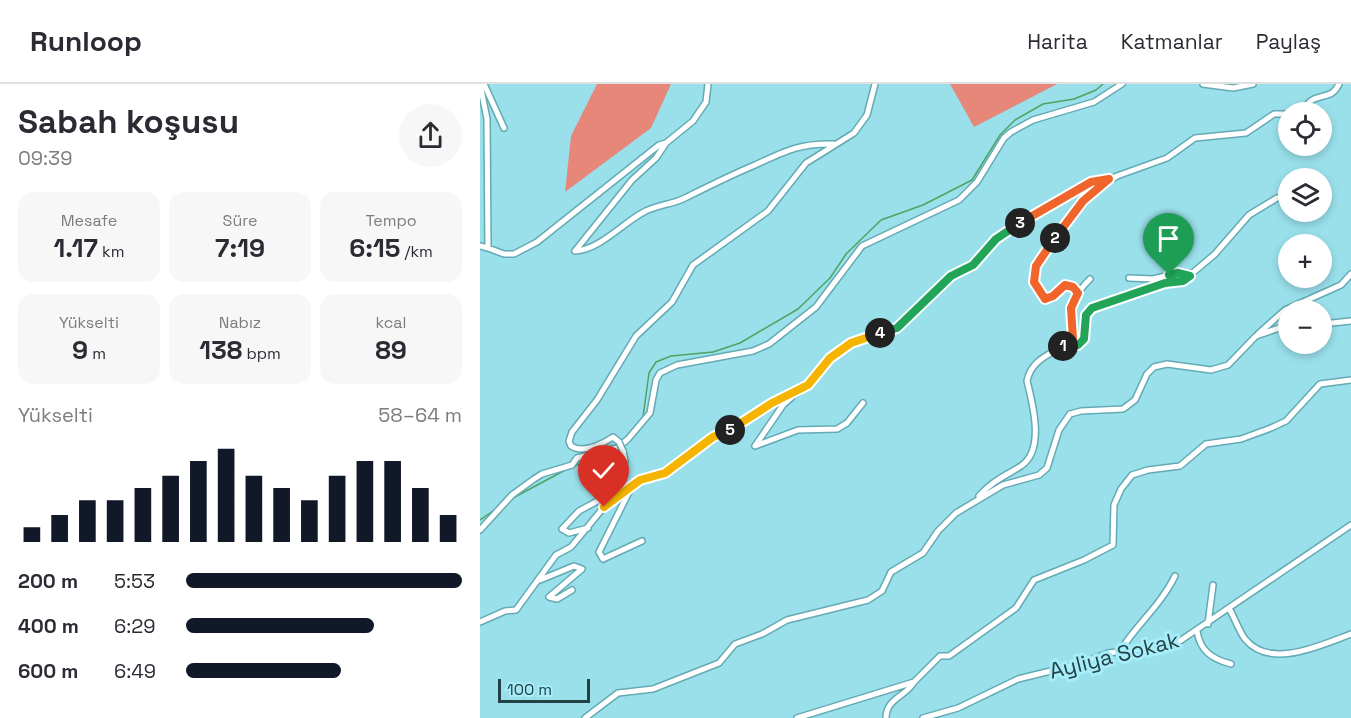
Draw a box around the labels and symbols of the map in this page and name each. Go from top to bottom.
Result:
pin: 3 [1005,208,1035,238]
pin [1143,213,1194,275]
pin: 2 [1040,223,1070,253]
pin: 4 [865,318,895,348]
pin: 1 [1048,331,1078,361]
pin: 5 [715,415,745,445]
pin [578,445,629,507]
street label: Ayliya Sokak [1046,625,1182,685]
scale bar [498,676,590,704]

